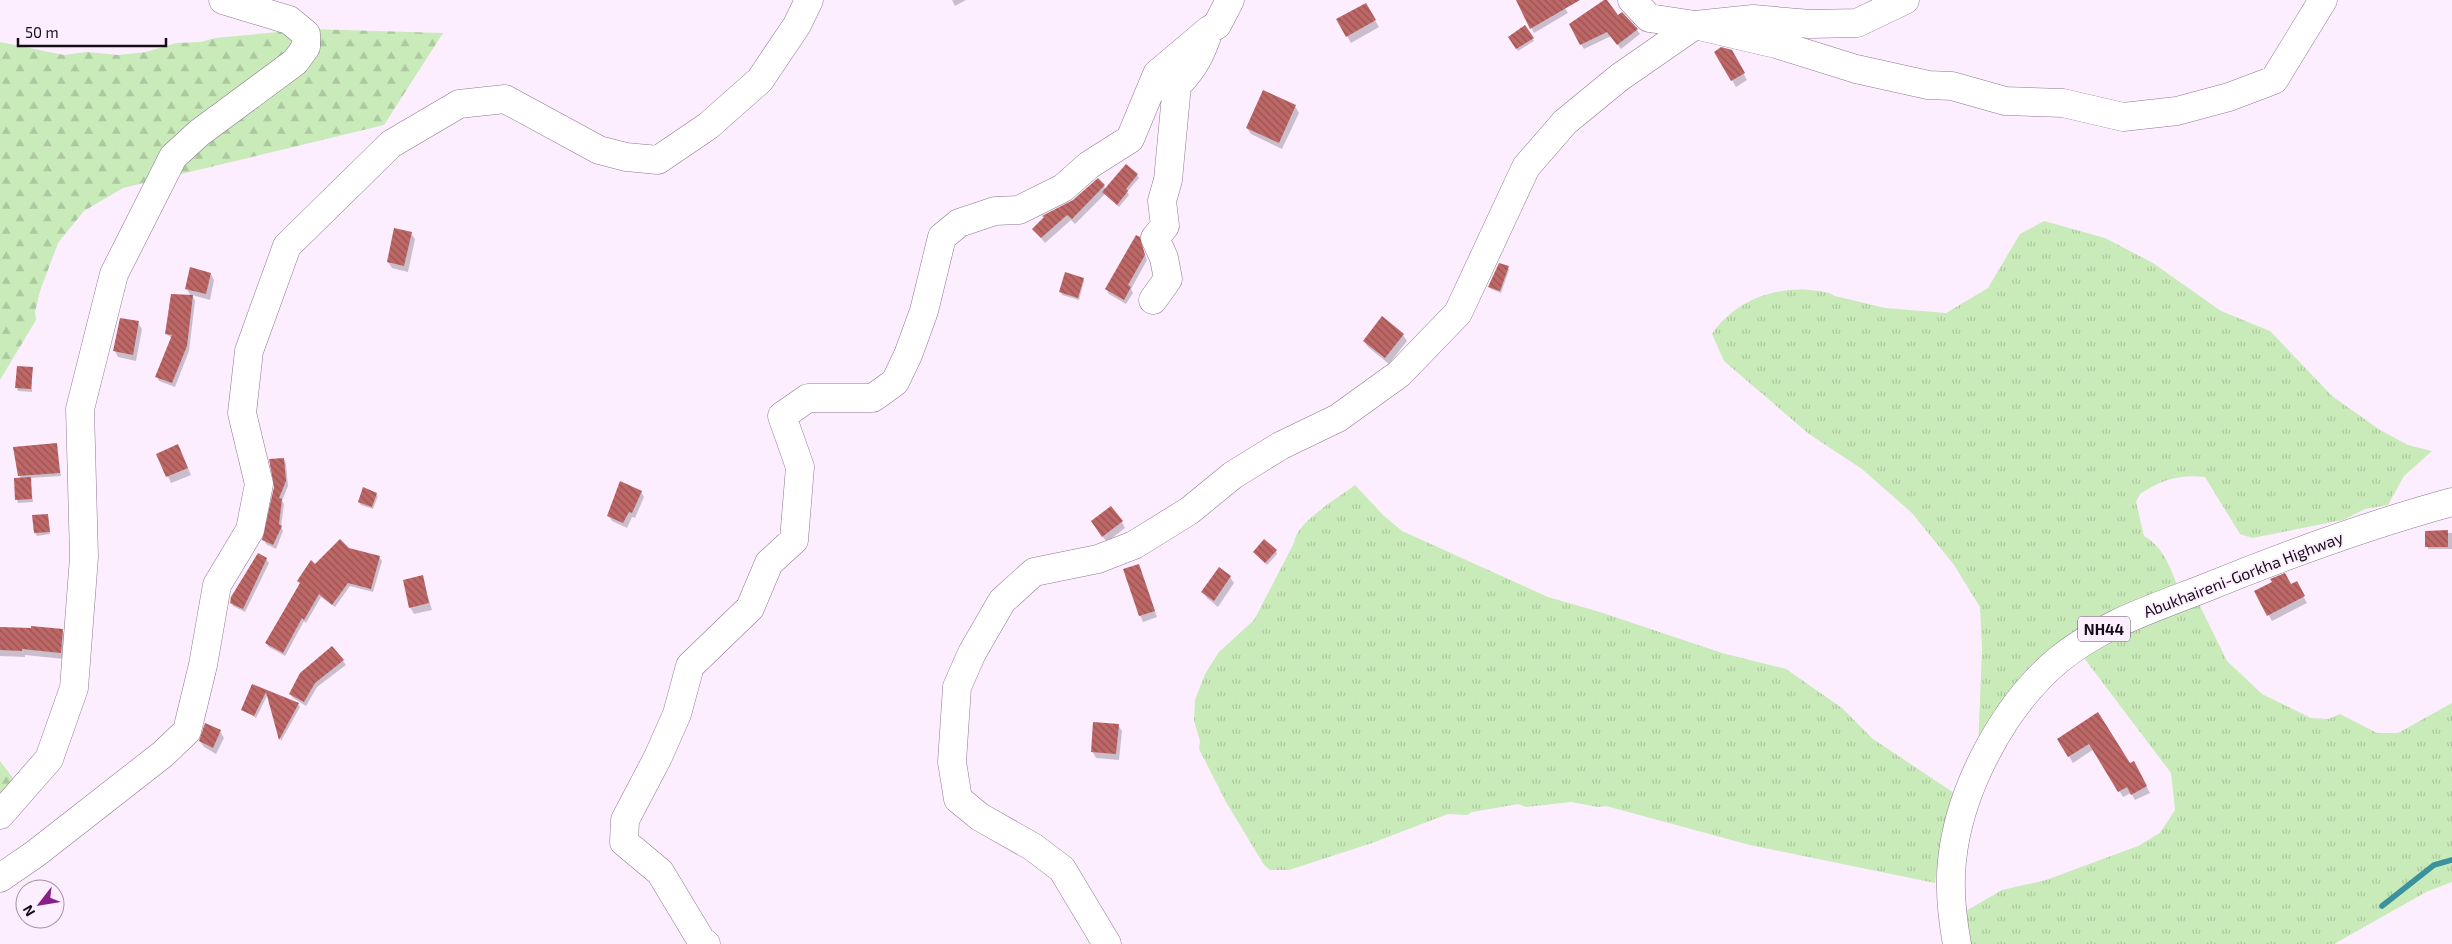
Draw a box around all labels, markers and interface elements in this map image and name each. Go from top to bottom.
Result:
scale bar [18,15,165,47]
text: 50 m [25,23,59,41]
street label: Abukhaireni-Gorkha Highway [2141,527,2346,621]
road number: NH44 [2078,616,2130,642]
north arrow [15,879,65,929]
text: N [19,902,38,920]

